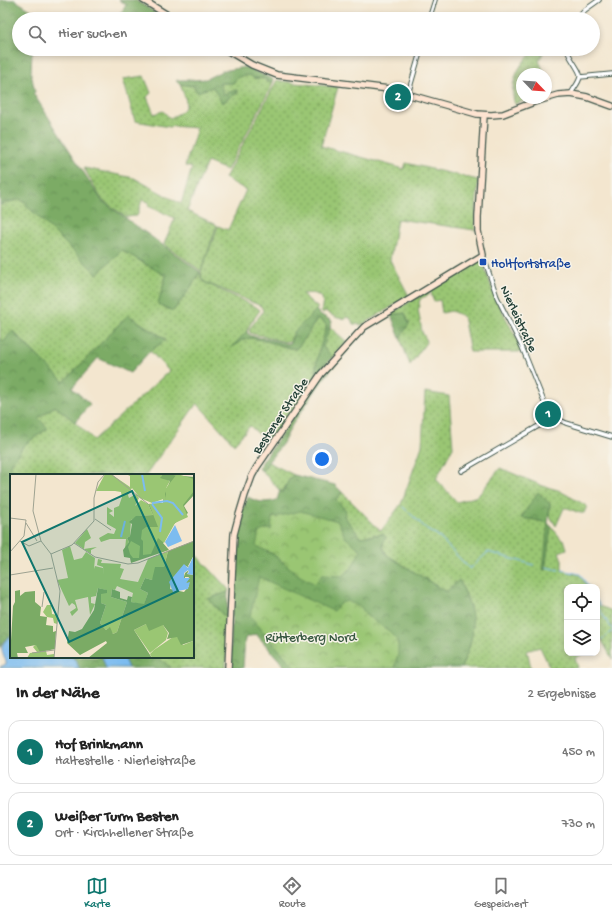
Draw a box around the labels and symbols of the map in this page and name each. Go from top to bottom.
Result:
north arrow [516,68,552,104]
pin: 2 [385,82,411,112]
marker: Holtfortstraße [478,257,488,267]
place label: Holtfortstraße [491,257,571,272]
street label: Nierleistraße [496,283,540,355]
street label: Bestener Straße [250,375,312,458]
pin: 1 [535,399,561,429]
your location [312,449,332,469]
inset map [10,474,194,658]
park label: Rütterberg Nord [266,631,358,646]

